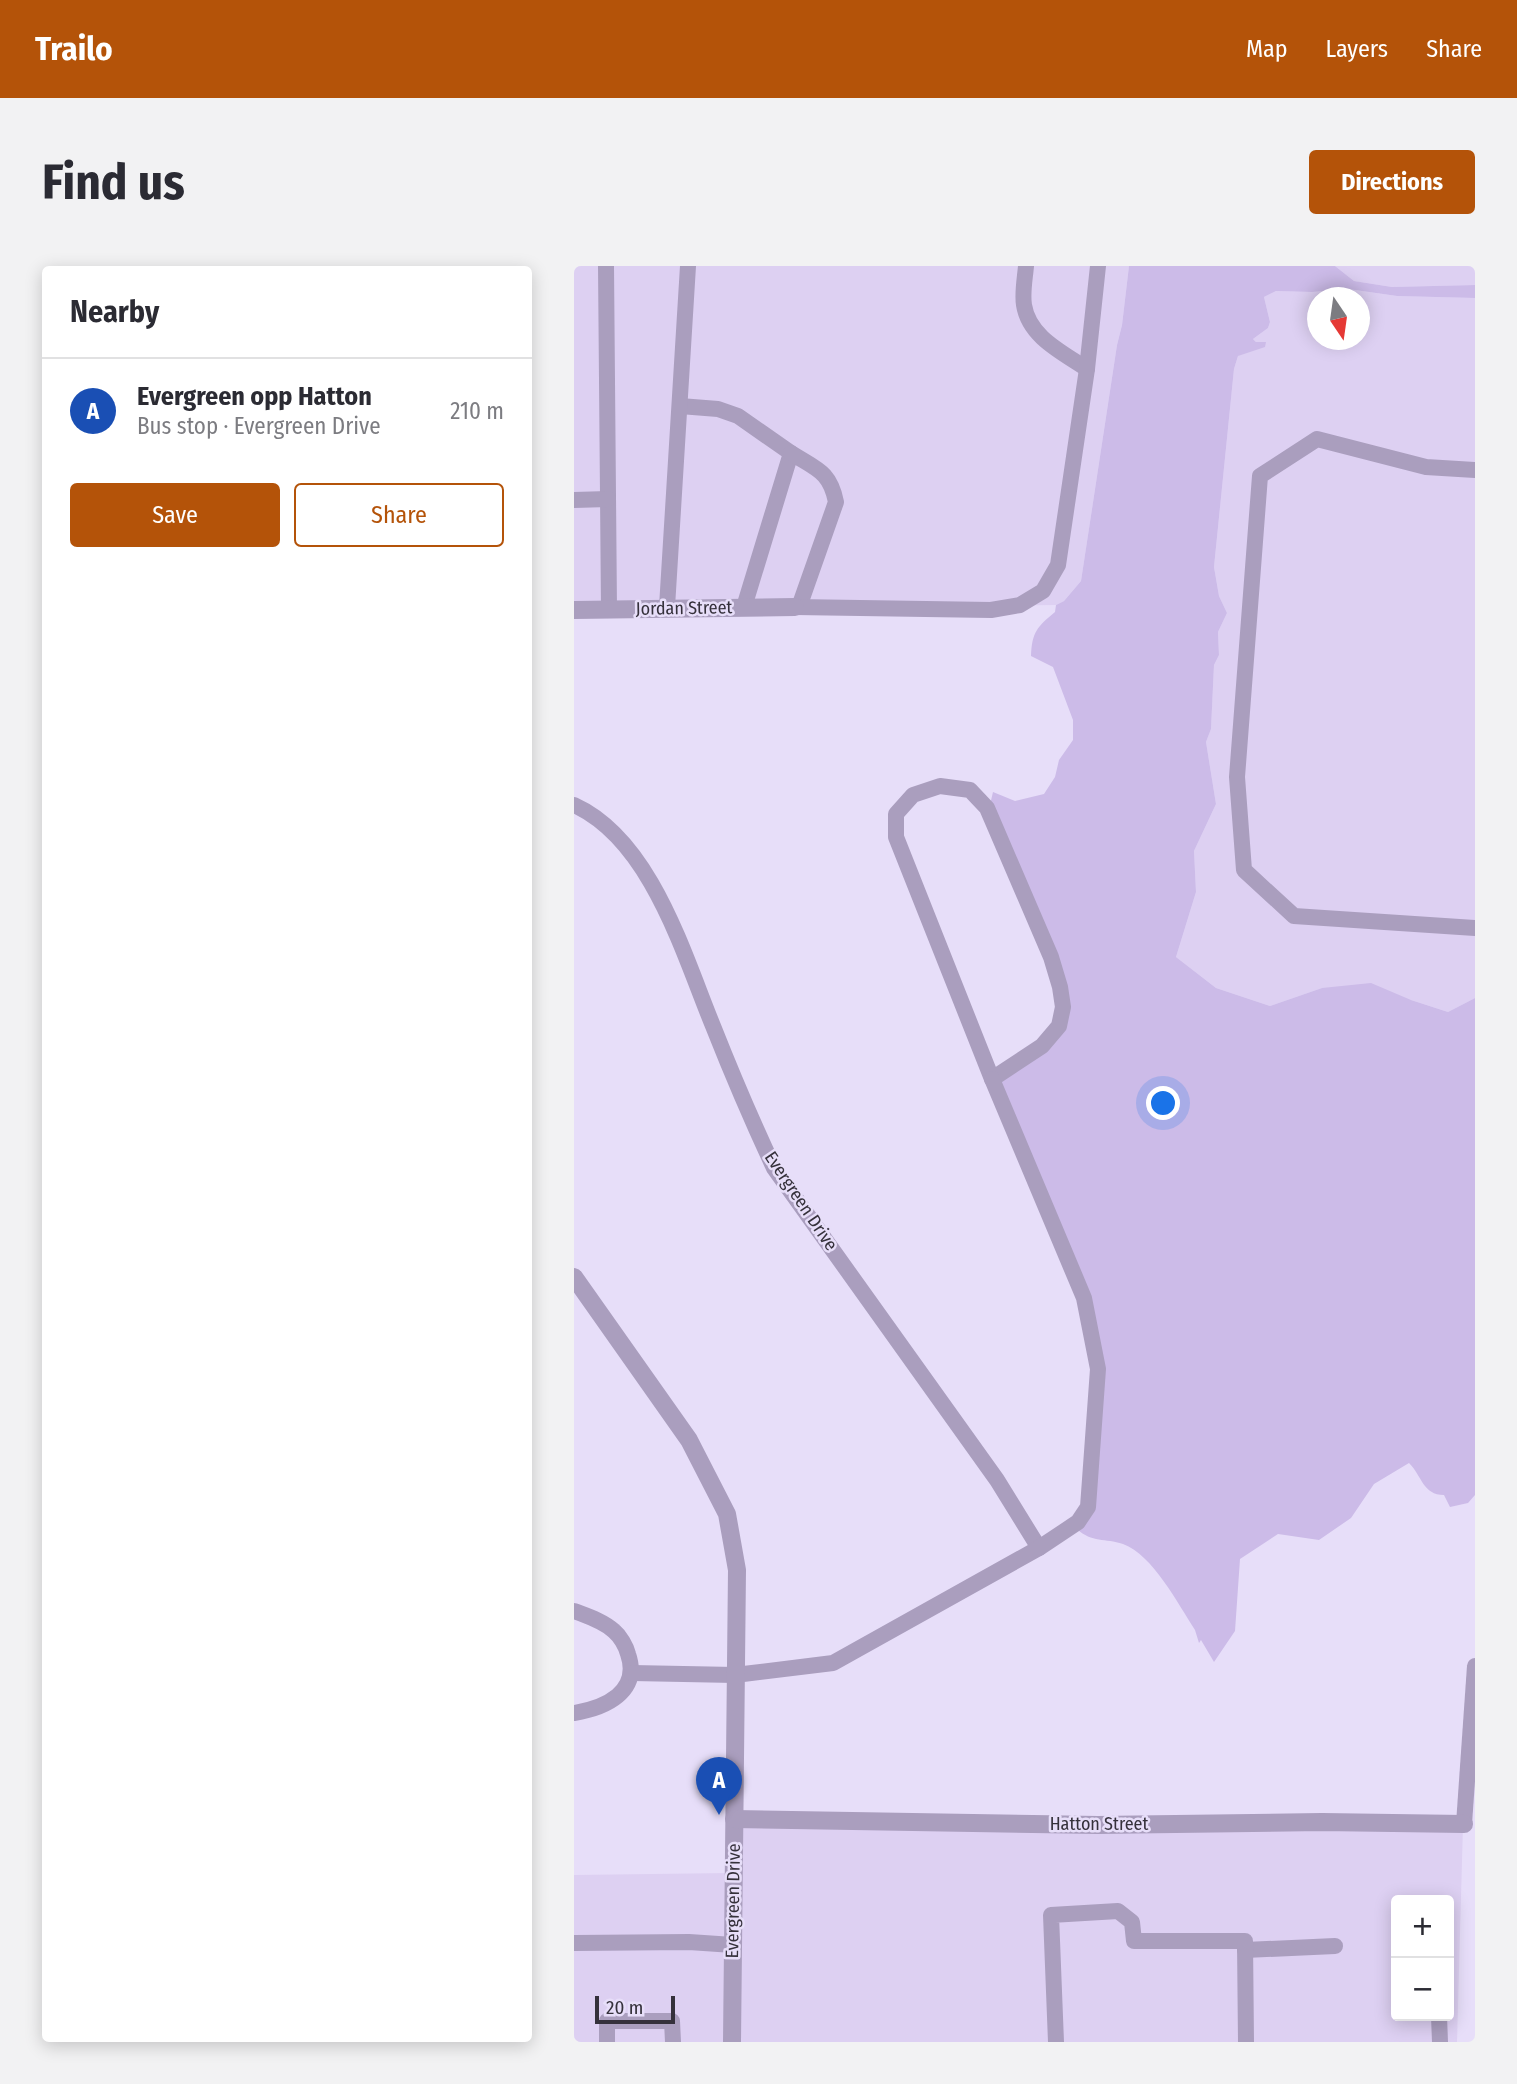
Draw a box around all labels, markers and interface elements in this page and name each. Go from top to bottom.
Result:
text: Trailo [35,29,113,69]
text: Map [1246,35,1288,63]
text: Layers [1326,35,1388,63]
text: Share [1426,35,1482,63]
button: Directions [1309,150,1475,214]
text: Find us [42,153,185,212]
north arrow [1307,287,1370,350]
text: Nearby [70,294,159,330]
text: Evergreen opp Hatton [137,381,372,412]
text: A [87,397,99,425]
text: 210 m [450,397,504,425]
text: Bus stop · Evergreen Drive [137,412,381,440]
button: Save [70,483,280,547]
button: Share [294,483,504,547]
street label: Jordan Street [636,596,733,620]
your location [1146,1086,1180,1120]
street label: Evergreen Drive [760,1147,842,1255]
pin: A [696,1757,742,1815]
street label: Hatton Street [1050,1813,1148,1835]
street label: Evergreen Drive [721,1843,745,1959]
map controls [1391,1895,1454,2021]
button: + [1391,1895,1454,1958]
button: − [1391,1958,1454,2021]
scale bar [595,1993,676,2025]
text: 20 m [606,1996,643,2019]

